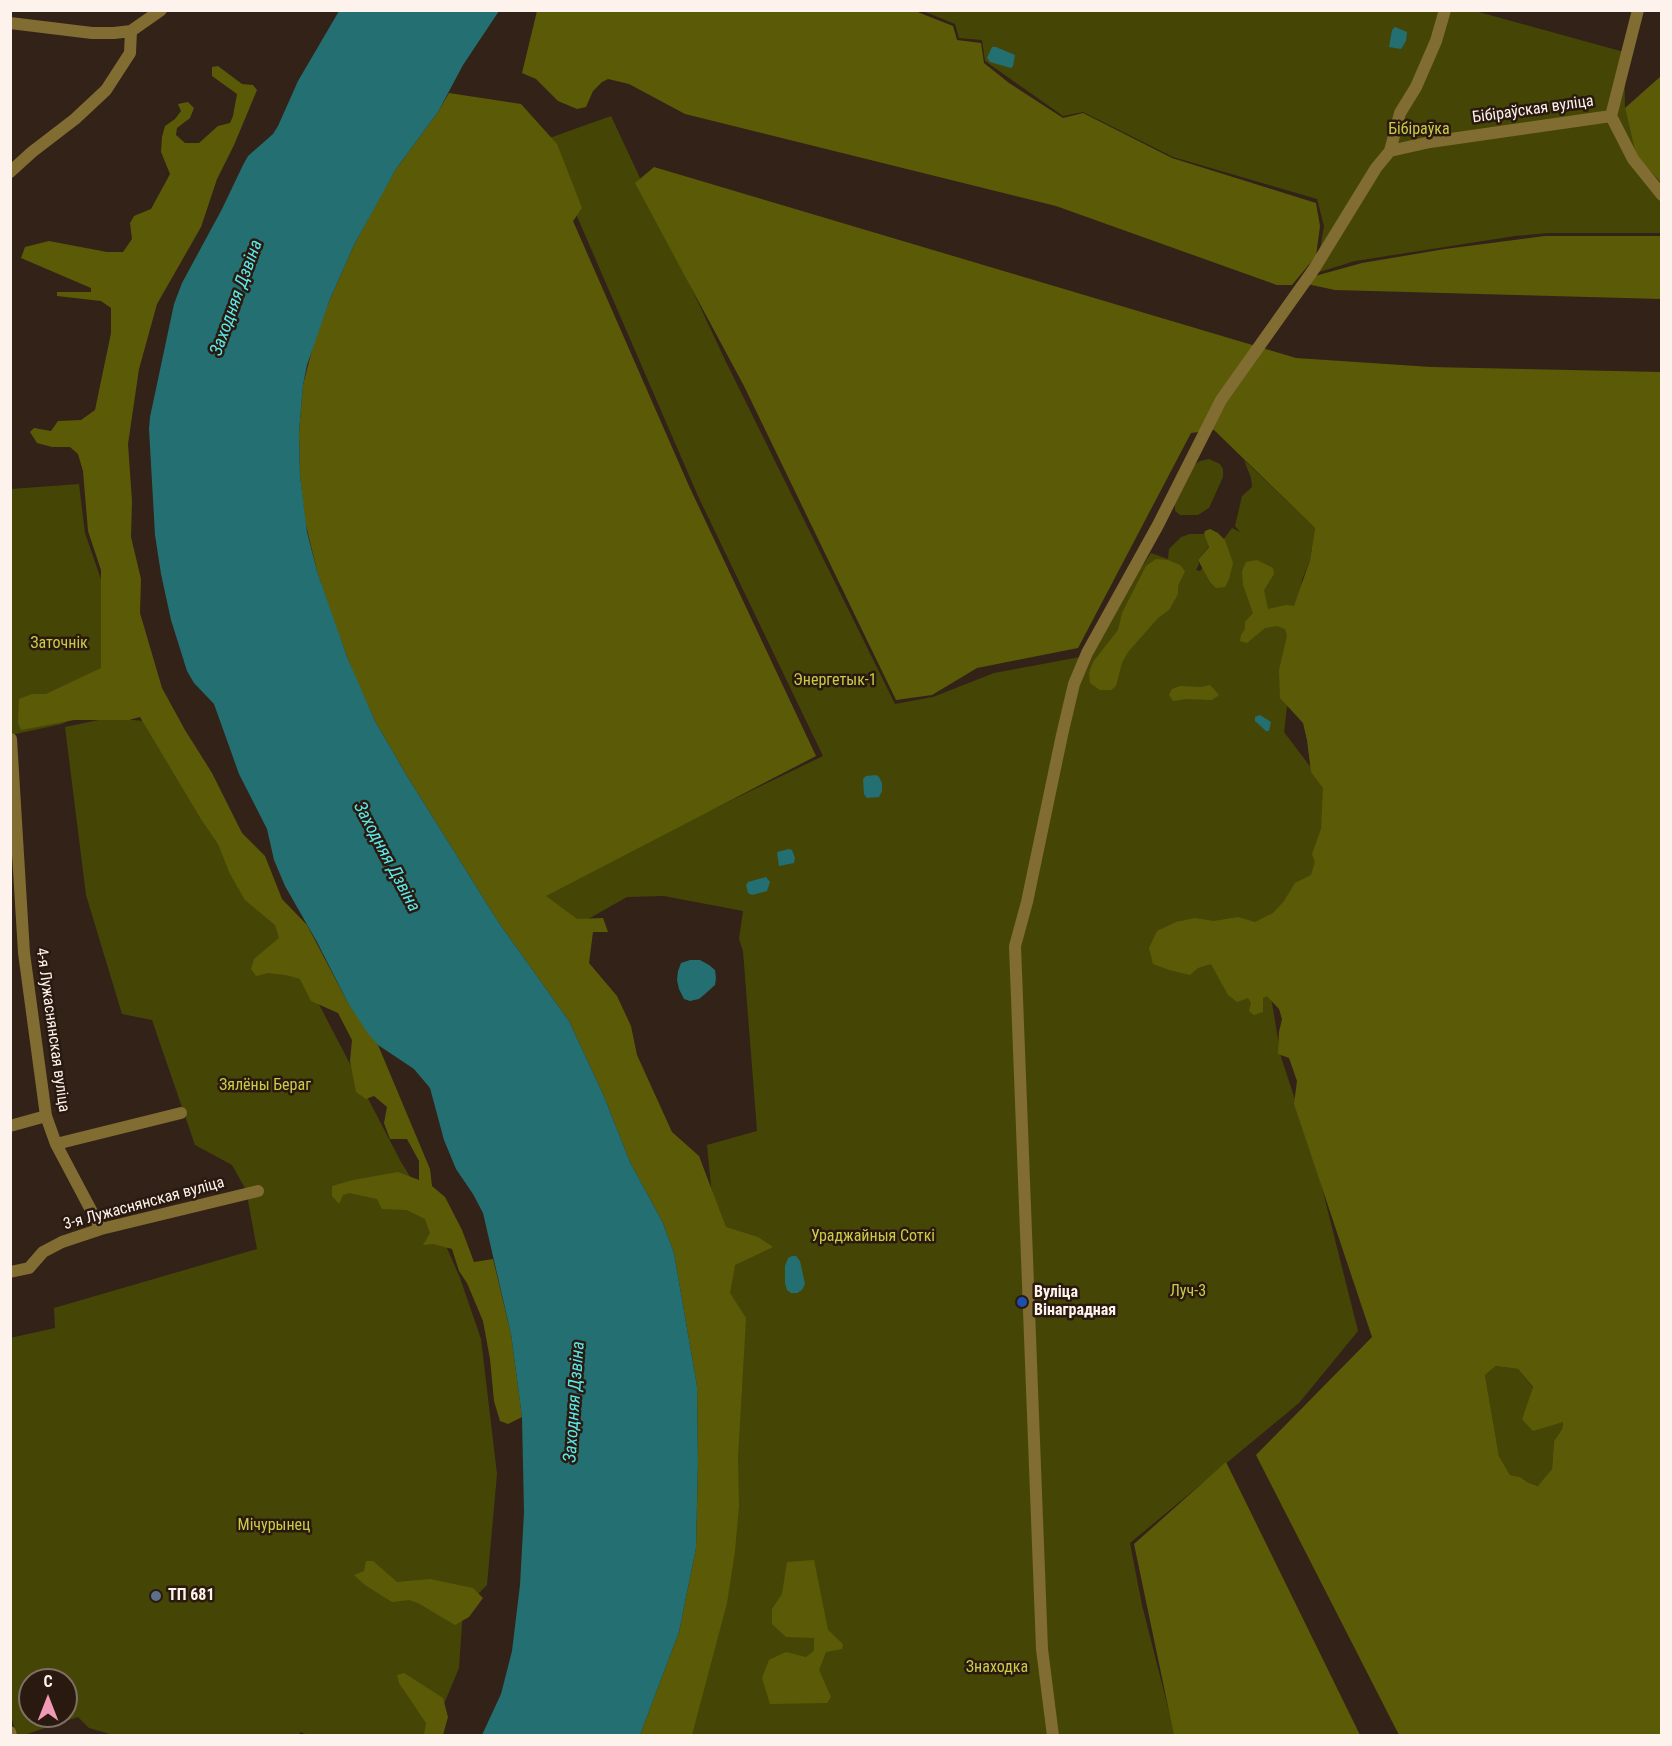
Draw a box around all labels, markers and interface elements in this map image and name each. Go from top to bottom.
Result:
street label: Бібіраўская вуліца [1471,92,1595,128]
park label: Бібіраўка [1388,120,1450,140]
water label: Заходняя Дзвіна [206,237,268,359]
park label: Заточнік [30,634,88,654]
park label: Энергетык-1 [793,671,877,691]
water label: Заходняя Дзвіна [348,798,424,916]
street label: 4-я Лужаснянская вуліца [31,947,73,1113]
park label: Зялёны Бераг [219,1076,311,1096]
street label: 3-я Лужаснянская вуліца [61,1173,227,1235]
park label: Ураджайныя Соткі [811,1227,935,1247]
park label: Луч-3 [1170,1282,1206,1302]
place label: Вуліца Вінаградная [1034,1283,1116,1321]
marker: Вуліца Вінаградная [1015,1295,1029,1309]
water label: Заходняя Дзвіна [560,1341,590,1463]
park label: Мічурынец [238,1516,310,1536]
place label: ТП 681 [168,1586,214,1606]
marker: ТП 681 [149,1589,163,1603]
park label: Знаходка [966,1658,1028,1678]
north arrow [18,1668,78,1728]
text: С [43,1672,53,1691]

